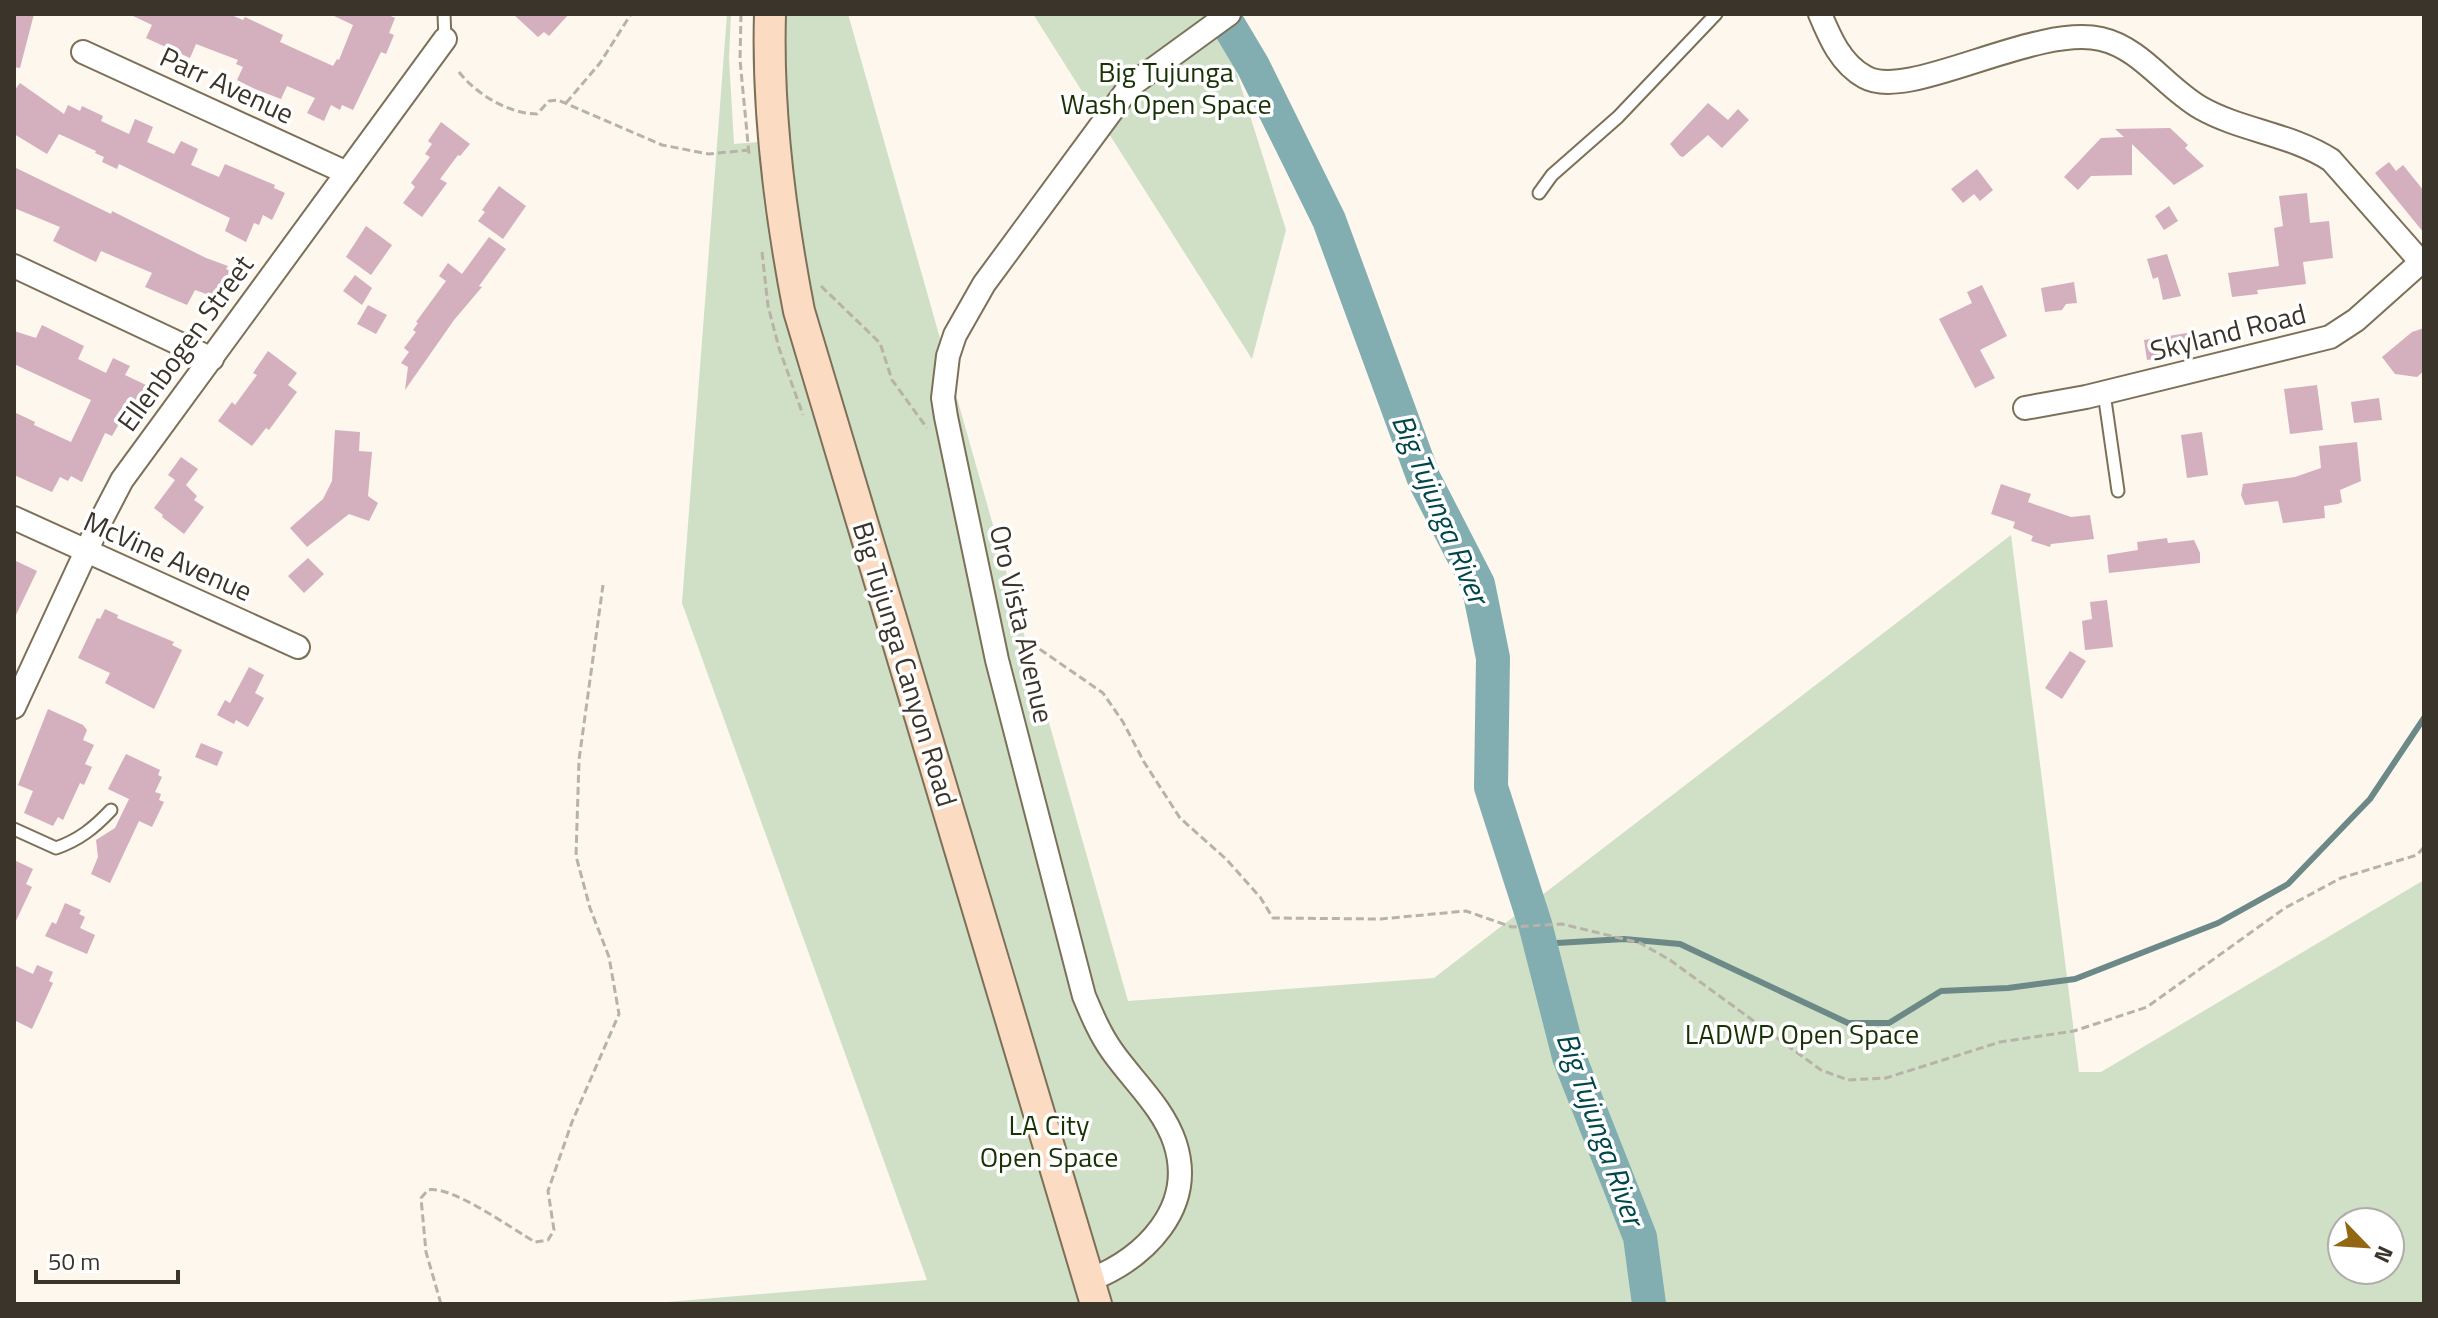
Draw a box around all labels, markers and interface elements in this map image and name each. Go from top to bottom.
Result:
street label: Parr Avenue [153,35,301,134]
park label: Big Tujunga Wash Open Space [1060,50,1272,125]
street label: Ellenbogen Street [106,245,264,440]
street label: Skyland Road [2145,291,2310,372]
water label: Big Tujunga River [1380,406,1503,614]
street label: McVine Avenue [77,499,259,612]
street label: Big Tujunga Canyon Road [842,516,969,812]
street label: Oro Vista Avenue [979,521,1066,727]
park label: LADWP Open Space [1685,1012,1919,1055]
water label: Big Tujunga River [1545,1026,1658,1235]
park label: LA City Open Space [980,1103,1118,1178]
north arrow [2326,1206,2406,1286]
scale bar [36,1234,178,1284]
text: N [2365,1240,2403,1269]
text: 50 m [48,1243,100,1279]

